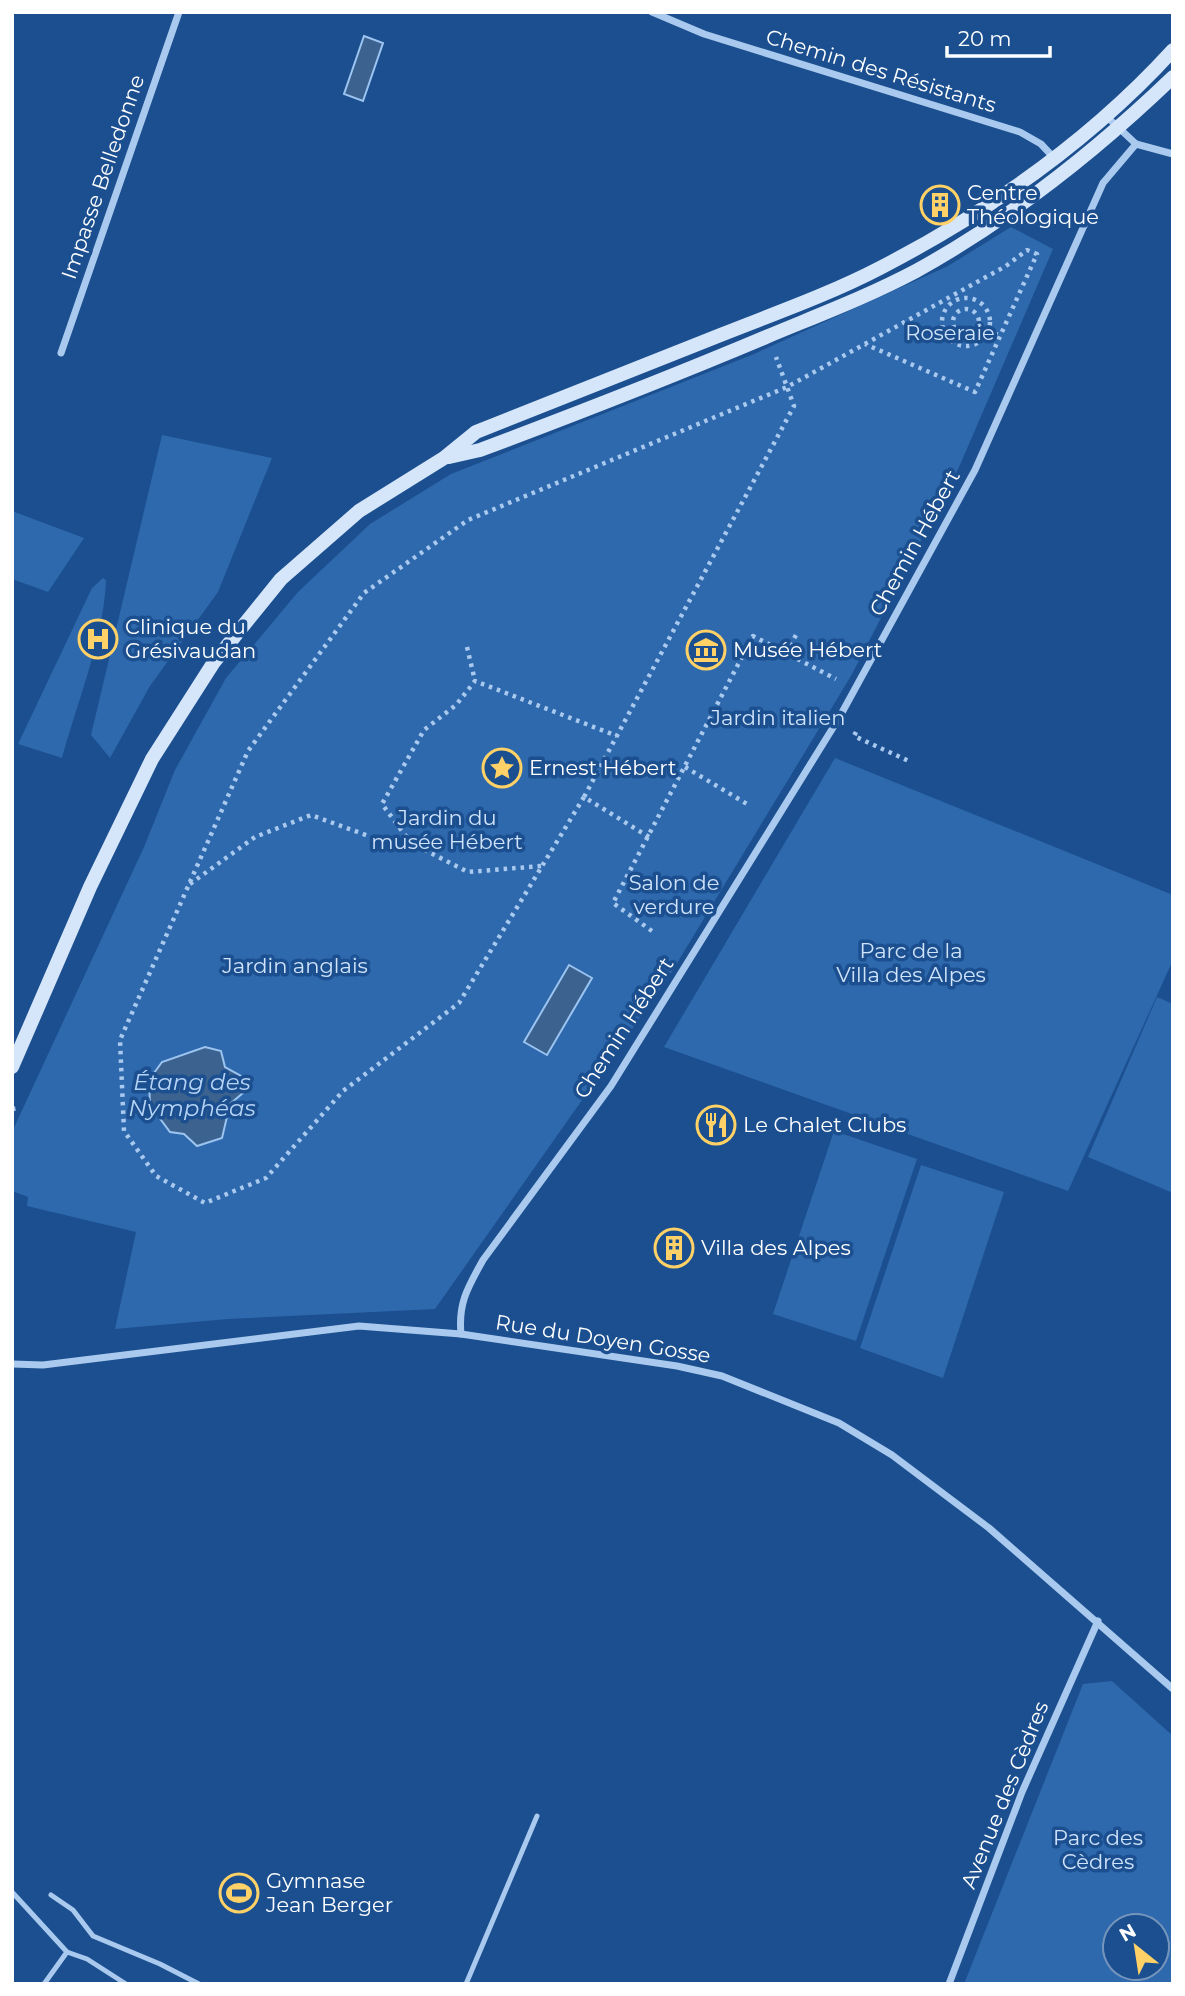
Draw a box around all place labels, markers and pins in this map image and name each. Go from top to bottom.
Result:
place label: Centre Théologique [967,180,1099,229]
building icon: Centre Théologique [919,184,961,226]
place label: Clinique du Grésivaudan [125,614,256,663]
hospital icon: Clinique du Grésivaudan [77,618,119,660]
museum icon: Musée Hébert [685,629,727,671]
place label: Musée Hébert [733,637,882,662]
place icon: Ernest Hébert [481,747,523,789]
place label: Ernest Hébert [529,755,676,780]
restaurant icon: Le Chalet Clubs [695,1104,737,1146]
place label: Le Chalet Clubs [743,1112,906,1137]
building icon: Villa des Alpes [653,1227,695,1269]
place label: Villa des Alpes [701,1235,851,1260]
place label: Gymnase Jean Berger [265,1868,393,1917]
sports icon: Gymnase Jean Berger [218,1872,260,1914]

